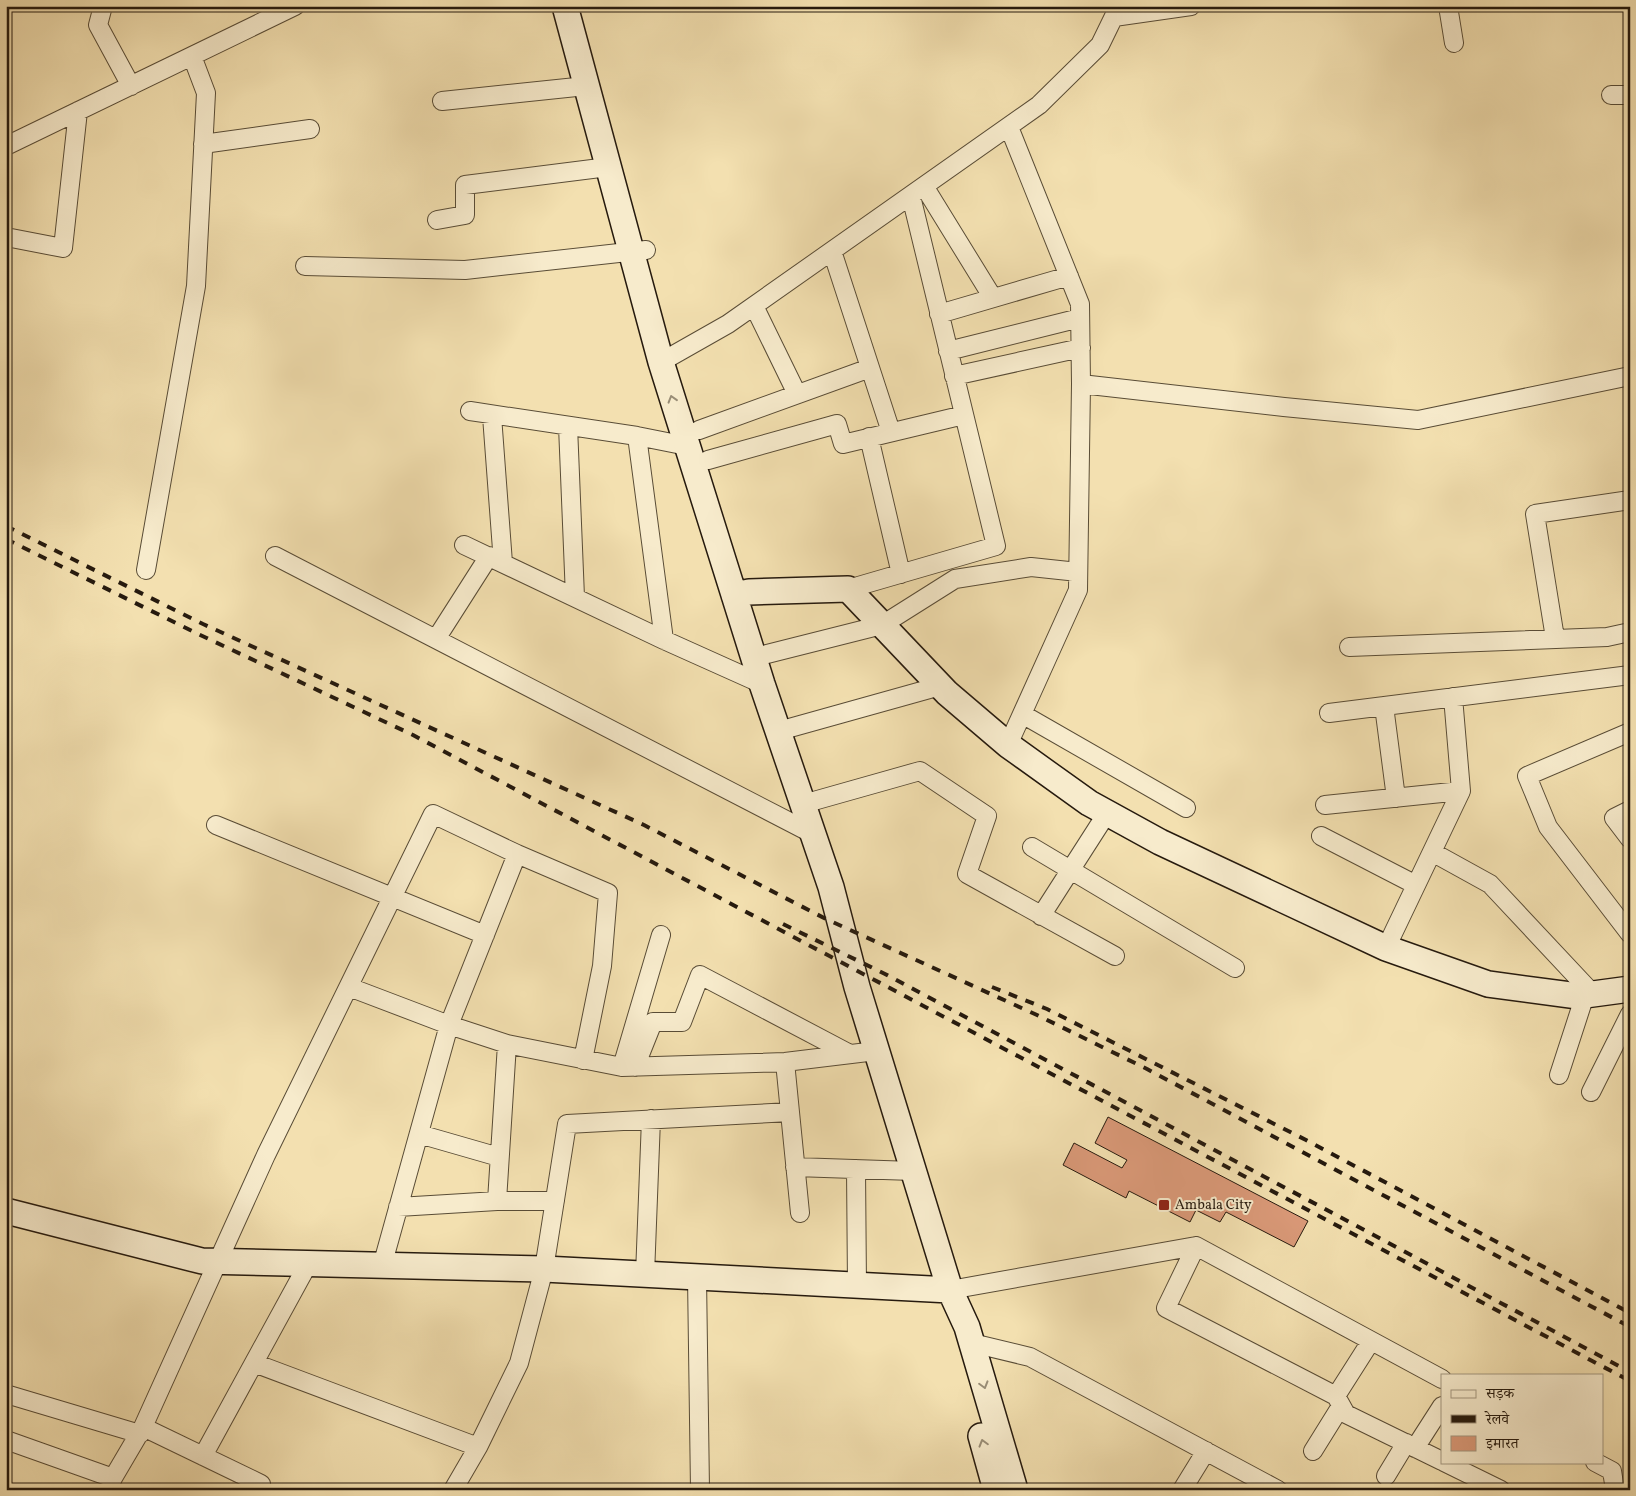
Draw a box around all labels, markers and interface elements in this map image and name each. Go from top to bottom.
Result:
one-way arrow [668,395,678,403]
place label: Ambala City [1175,1196,1252,1215]
marker: Ambala City [1157,1198,1171,1212]
legend [1441,1374,1604,1464]
one-way arrow [978,1380,988,1389]
text: सड़क [1485,1384,1515,1405]
text: रेलवे [1484,1410,1510,1431]
text: इमारत [1485,1434,1520,1455]
one-way arrow [978,1439,988,1447]

